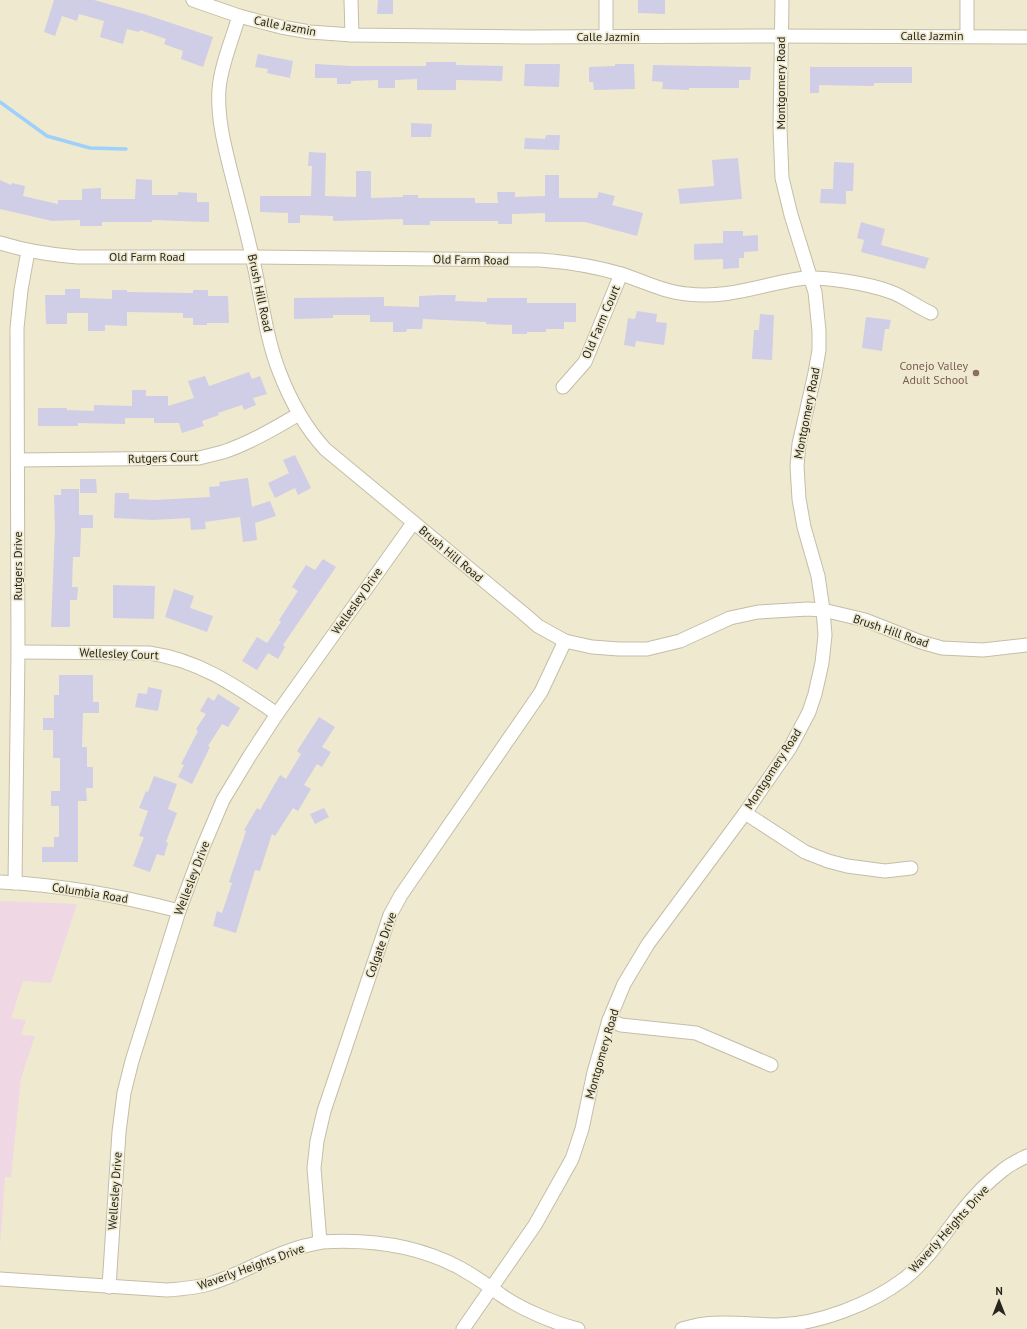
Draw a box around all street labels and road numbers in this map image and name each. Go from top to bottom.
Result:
street label: Calle Jazmin [253,12,318,39]
street label: Calle Jazmin [900,28,964,43]
street label: Calle Jazmin [576,29,640,44]
street label: Montgomery Road [773,37,788,130]
street label: Old Farm Road [109,249,185,264]
street label: Old Farm Road [433,251,509,268]
street label: Brush Hill Road [245,253,276,333]
street label: Old Farm Court [578,283,623,361]
street label: Montgomery Road [790,366,823,460]
street label: Rutgers Court [128,449,198,466]
street label: Brush Hill Road [416,522,487,585]
street label: Rutgers Drive [10,531,25,601]
street label: Wellesley Drive [328,564,385,637]
street label: Brush Hill Road [851,611,931,651]
street label: Wellesley Court [79,645,159,662]
street label: Montgomery Road [741,726,804,812]
street label: Wellesley Drive [171,839,213,917]
street label: Columbia Road [51,879,129,906]
street label: Colgate Drive [362,910,399,980]
street label: Montgomery Road [581,1007,622,1101]
street label: Wellesley Drive [104,1151,125,1231]
street label: Waverly Heights Drive [905,1182,992,1276]
street label: Waverly Heights Drive [195,1240,306,1293]

